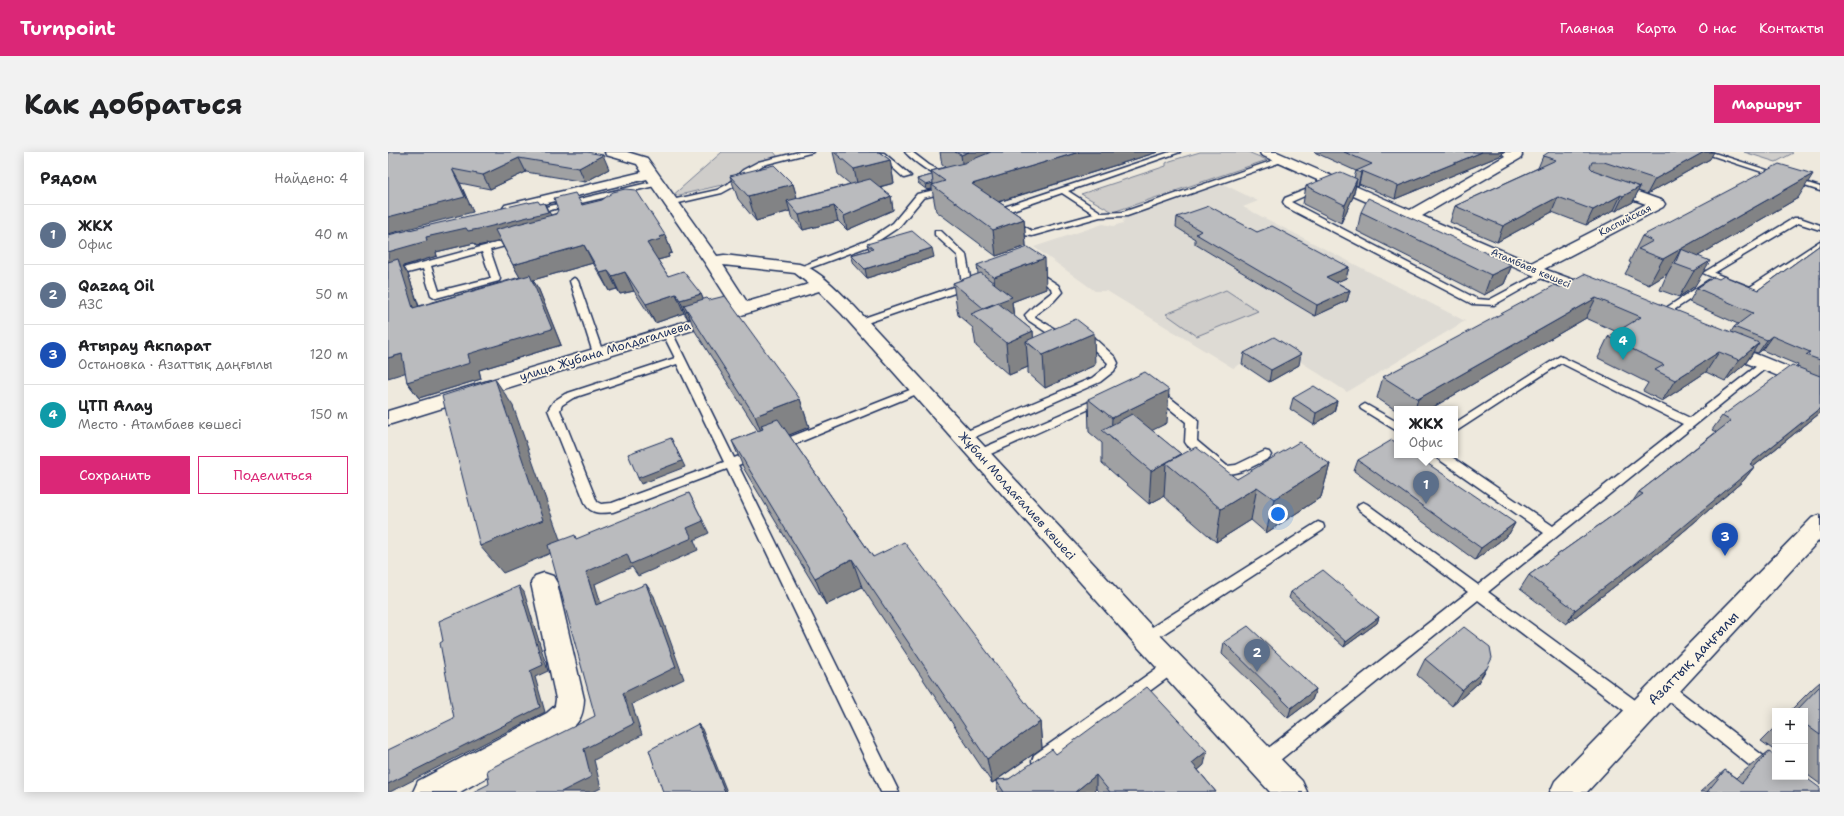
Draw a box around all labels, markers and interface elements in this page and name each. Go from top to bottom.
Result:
text: Turnpoint [20,16,116,41]
text: Главная [1560,19,1614,37]
text: Карта [1636,19,1676,37]
text: О нас [1698,19,1737,37]
text: Контакты [1759,19,1824,37]
text: Как добраться [24,85,243,123]
button: Маршрут [1714,85,1820,123]
text: Рядом [40,167,97,189]
text: Найдено: 4 [274,170,348,187]
street label: Каспийская [1596,201,1654,239]
text: ЖКХ [78,216,113,236]
text: 1 [50,226,56,243]
text: 40 m [314,226,348,243]
text: Офис [78,236,113,253]
street label: Атамбаев көшесі [1489,245,1573,291]
text: Qazaq Oil [78,276,155,296]
text: 2 [48,286,58,303]
text: 50 m [315,286,348,303]
text: АЗС [78,296,103,313]
street label: улица Жубана Молдагалиева [517,317,693,385]
pin: 4 [1610,327,1636,360]
text: Атырау Акпарат [78,336,212,356]
text: 3 [48,346,58,363]
text: 120 m [310,346,348,363]
text: Остановка · Азаттық даңғылы [78,356,272,373]
text: ЦТП Алау [78,396,153,416]
text: 4 [48,406,58,423]
text: 150 m [310,406,348,423]
popup [1394,406,1458,458]
text: ЖКХ [1409,414,1443,434]
text: Место · Атамбаев көшесі [78,416,242,433]
street label: Жұбан Молдағалиев көшесі [955,428,1079,564]
text: Офис [1409,434,1443,451]
button: Сохранить [40,456,190,494]
button: Поделиться [198,456,348,494]
pin: 1 [1413,471,1439,504]
your location [1268,504,1288,524]
pin: 3 [1712,523,1738,556]
street label: Азаттық даңғылы [1644,607,1742,709]
pin: 2 [1244,639,1270,672]
map controls [1772,708,1808,780]
button: + [1772,708,1808,744]
button: − [1772,744,1808,780]

